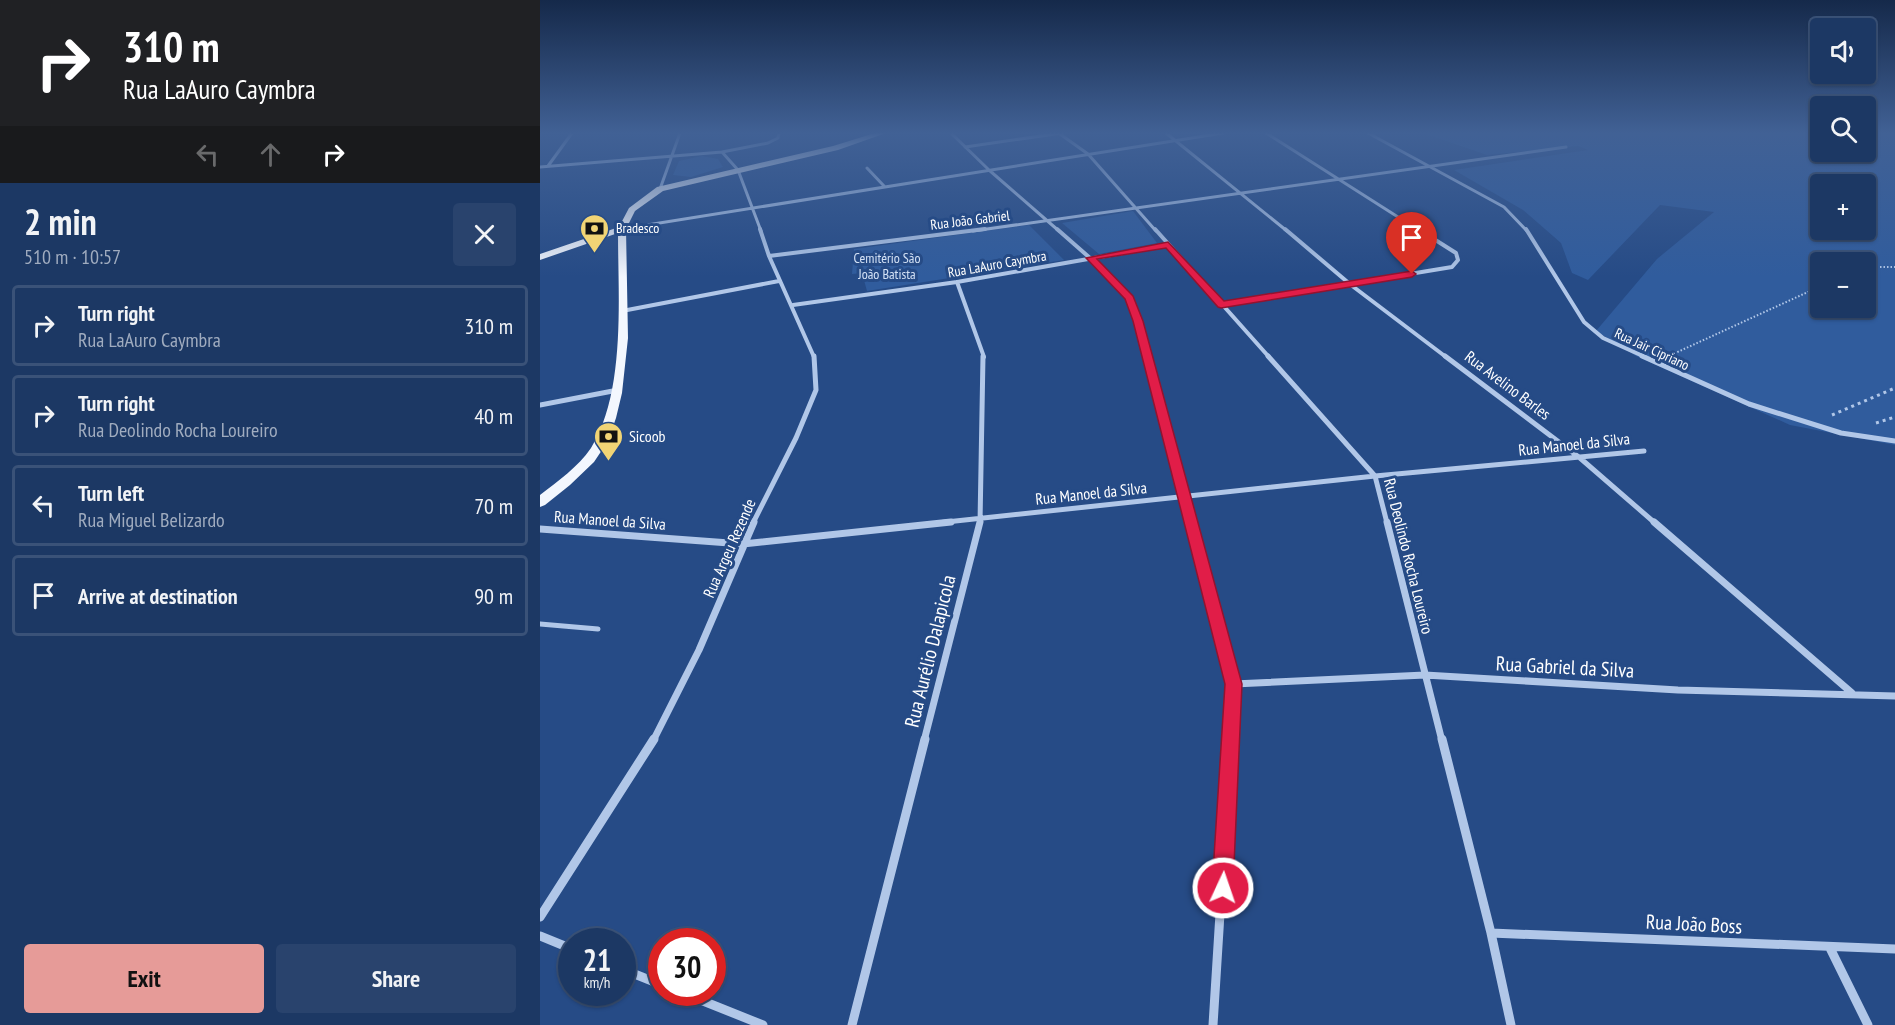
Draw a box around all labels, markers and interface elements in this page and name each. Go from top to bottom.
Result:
map controls [1810,18,1876,318]
button: sound [1810,18,1876,84]
text: 310 m [123,19,220,74]
icon: right [24,24,102,102]
text: Rua LaAuro Caymbra [123,72,316,106]
button: search [1810,96,1876,162]
icon: left [191,138,224,171]
icon: ahead [254,138,287,171]
icon: right [317,138,350,171]
button: + [1810,174,1876,240]
text: 2 min [24,198,97,245]
button: close [453,203,516,266]
street label: Rua João Gabriel [929,206,1011,234]
bank icon: Bradesco [579,212,611,254]
pin [1386,212,1437,274]
place label: Bradesco [616,219,659,237]
icon: arrive [1395,221,1428,254]
text: 510 m · 10:57 [24,244,121,270]
street label: Rua LaAuro Caymbra [946,246,1048,282]
park label: Cemitério São João Batista [853,249,921,283]
button: − [1810,252,1876,318]
text: Turn right [78,299,155,327]
icon: right [27,309,60,342]
text: 310 m [464,312,513,340]
street label: Rua Jair Cipriano [1612,324,1692,374]
text: Rua LaAuro Caymbra [78,327,221,353]
street label: Rua Avelino Barles [1461,346,1555,424]
text: Turn right [78,389,155,417]
icon: right [27,399,60,432]
text: 40 m [474,402,513,430]
text: Rua Deolindo Rocha Loureiro [78,417,278,443]
bank icon: Sicoob [592,420,624,462]
place label: Sicoob [629,426,666,446]
street label: Rua Manoel da Silva [1517,428,1631,460]
street label: Rua Deolindo Rocha Loureiro [1380,476,1438,636]
street label: Rua Manoel da Silva [1034,477,1148,509]
text: Turn left [78,479,144,507]
icon: left [27,489,60,522]
text: 70 m [474,492,513,520]
street label: Rua Argeu Rezende [698,495,760,601]
street label: Rua Manoel da Silva [553,506,667,534]
text: Rua Miguel Belizardo [78,507,225,533]
street label: Rua Aurélio Dalapicola [899,572,961,730]
icon: arrive [27,579,60,612]
text: Arrive at destination [78,582,238,610]
text: 90 m [474,582,513,610]
street label: Rua Gabriel da Silva [1495,650,1635,684]
position arrow [1191,856,1255,920]
street label: Rua João Boss [1645,908,1743,940]
speed limit sign: 30 [648,928,726,1006]
text: 21 [583,940,611,979]
button: Exit [24,944,264,1013]
button: Share [276,944,516,1013]
text: km/h [584,973,610,992]

